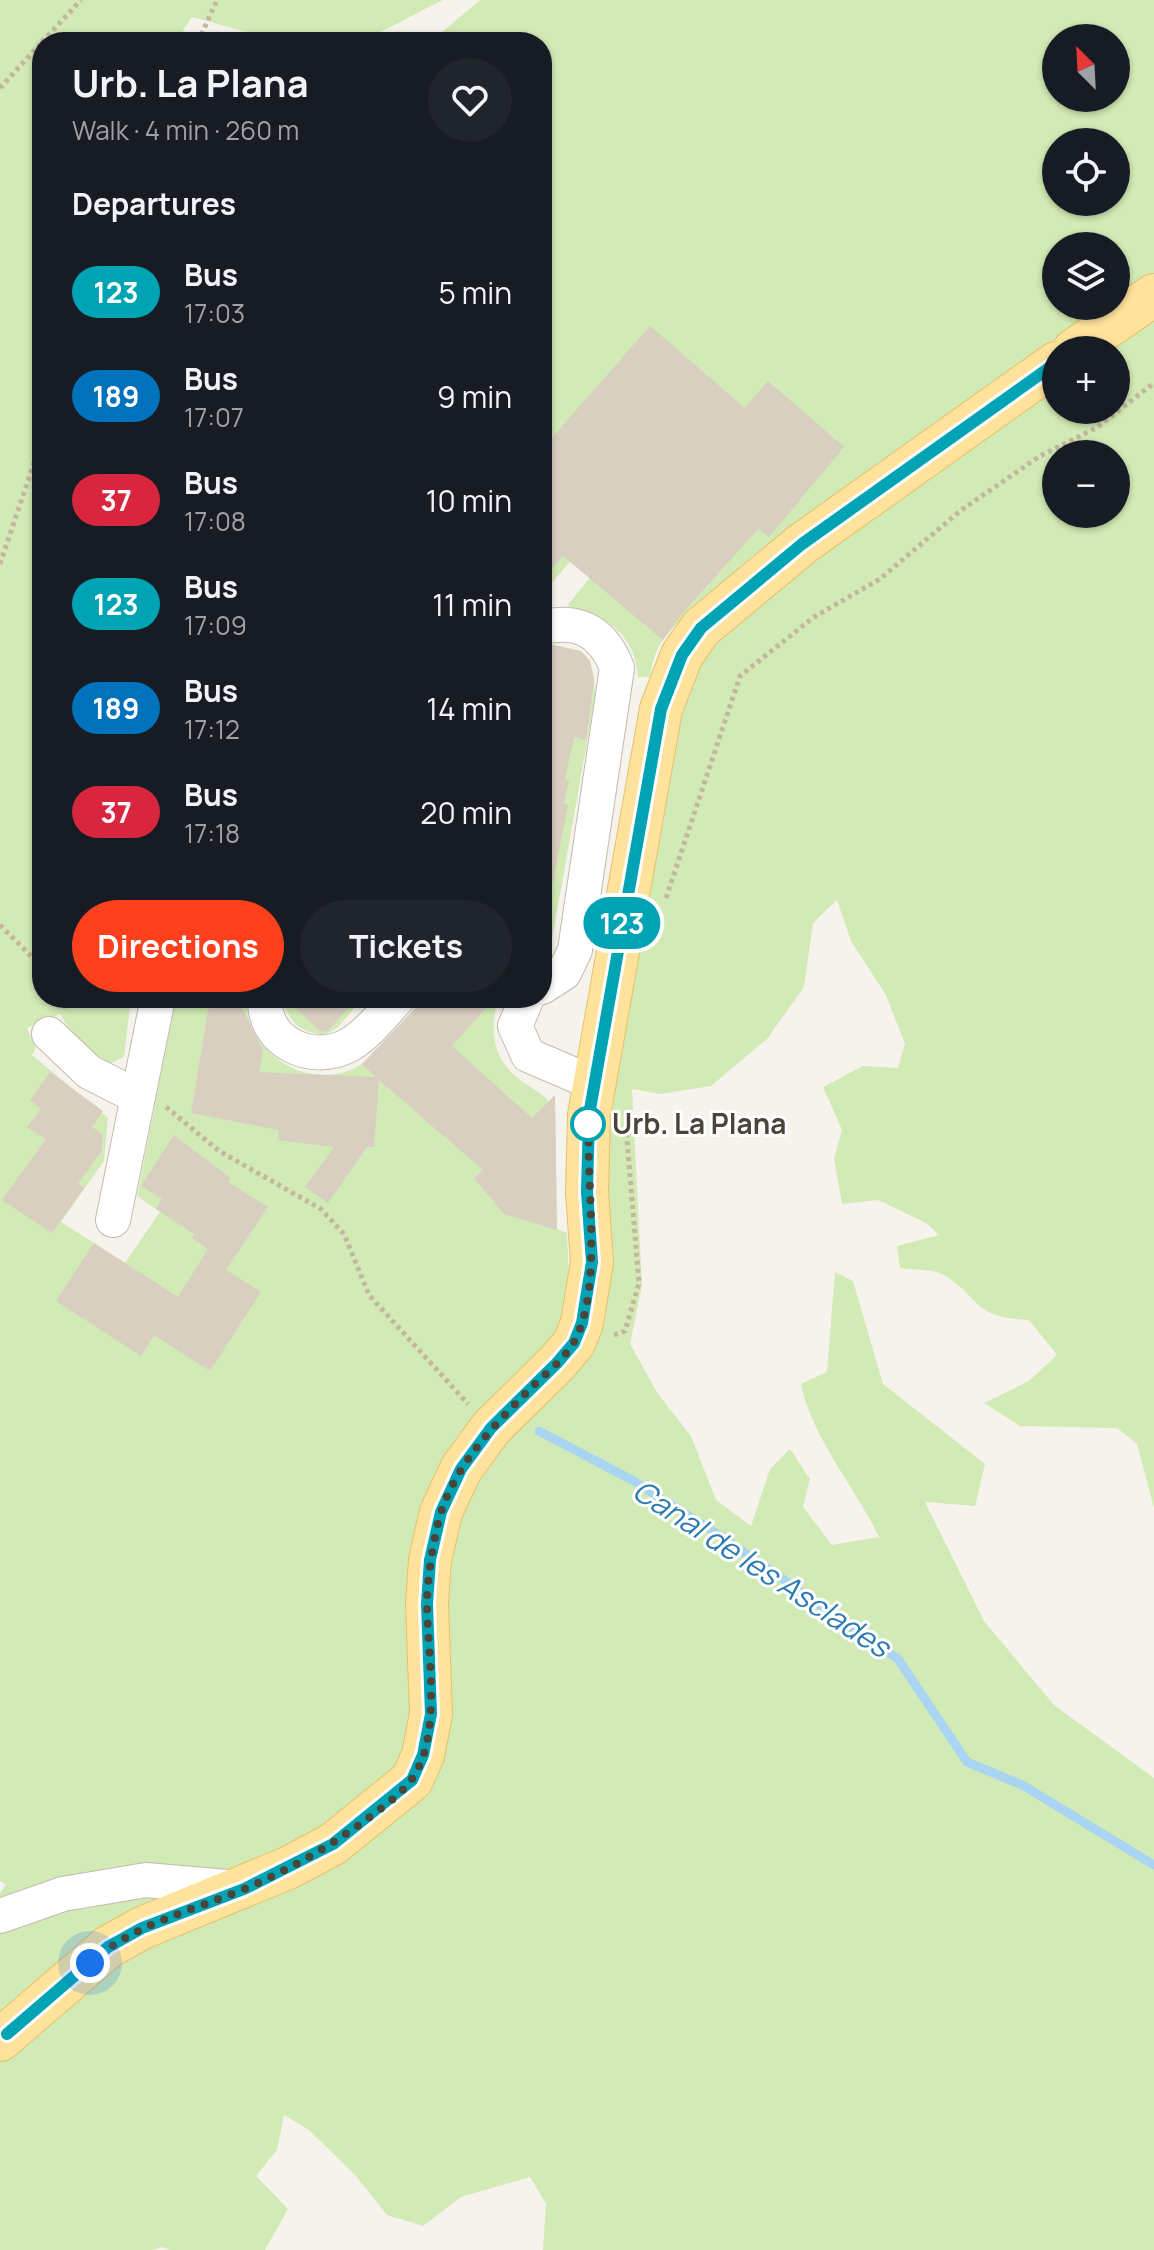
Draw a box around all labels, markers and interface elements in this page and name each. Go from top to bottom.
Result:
north arrow [1042,24,1130,112]
map controls [1042,24,1130,528]
text: Urb. La Plana [72,56,309,108]
button: heart [428,58,512,142]
text: Walk · 4 min · 260 m [72,112,299,148]
button: locate [1042,128,1130,216]
text: Departures [72,183,236,224]
button: layers [1042,232,1130,320]
text: Bus [184,254,238,295]
text: 5 min [438,272,512,313]
text: 123 [93,273,139,311]
text: 17:03 [184,295,245,331]
button: + [1042,336,1130,424]
text: Bus [184,358,238,399]
text: 9 min [437,376,512,417]
text: 189 [93,377,139,415]
text: 17:07 [184,399,244,435]
button: − [1042,440,1130,528]
text: Bus [184,462,238,503]
text: 10 min [426,480,512,521]
text: 37 [100,481,132,519]
text: 17:08 [184,503,246,539]
text: Bus [184,566,238,607]
text: 11 min [432,584,512,625]
text: 123 [93,585,139,623]
text: 17:09 [184,607,247,643]
text: Bus [184,670,238,711]
text: 14 min [426,688,512,729]
text: 189 [93,689,139,727]
text: 17:12 [184,711,240,747]
text: Bus [184,774,238,815]
text: 20 min [420,792,512,833]
text: 37 [100,793,132,831]
text: 17:18 [184,815,240,851]
line badge: 123 [576,897,668,949]
button: Directions [72,900,284,992]
button: Tickets [300,900,512,992]
text: 123 [599,904,645,942]
place label: Urb. La Plana [612,1104,786,1142]
marker: Urb. La Plana [571,1107,605,1141]
water label: Canal de les Asclades [625,1469,900,1668]
your location [70,1943,110,1983]

